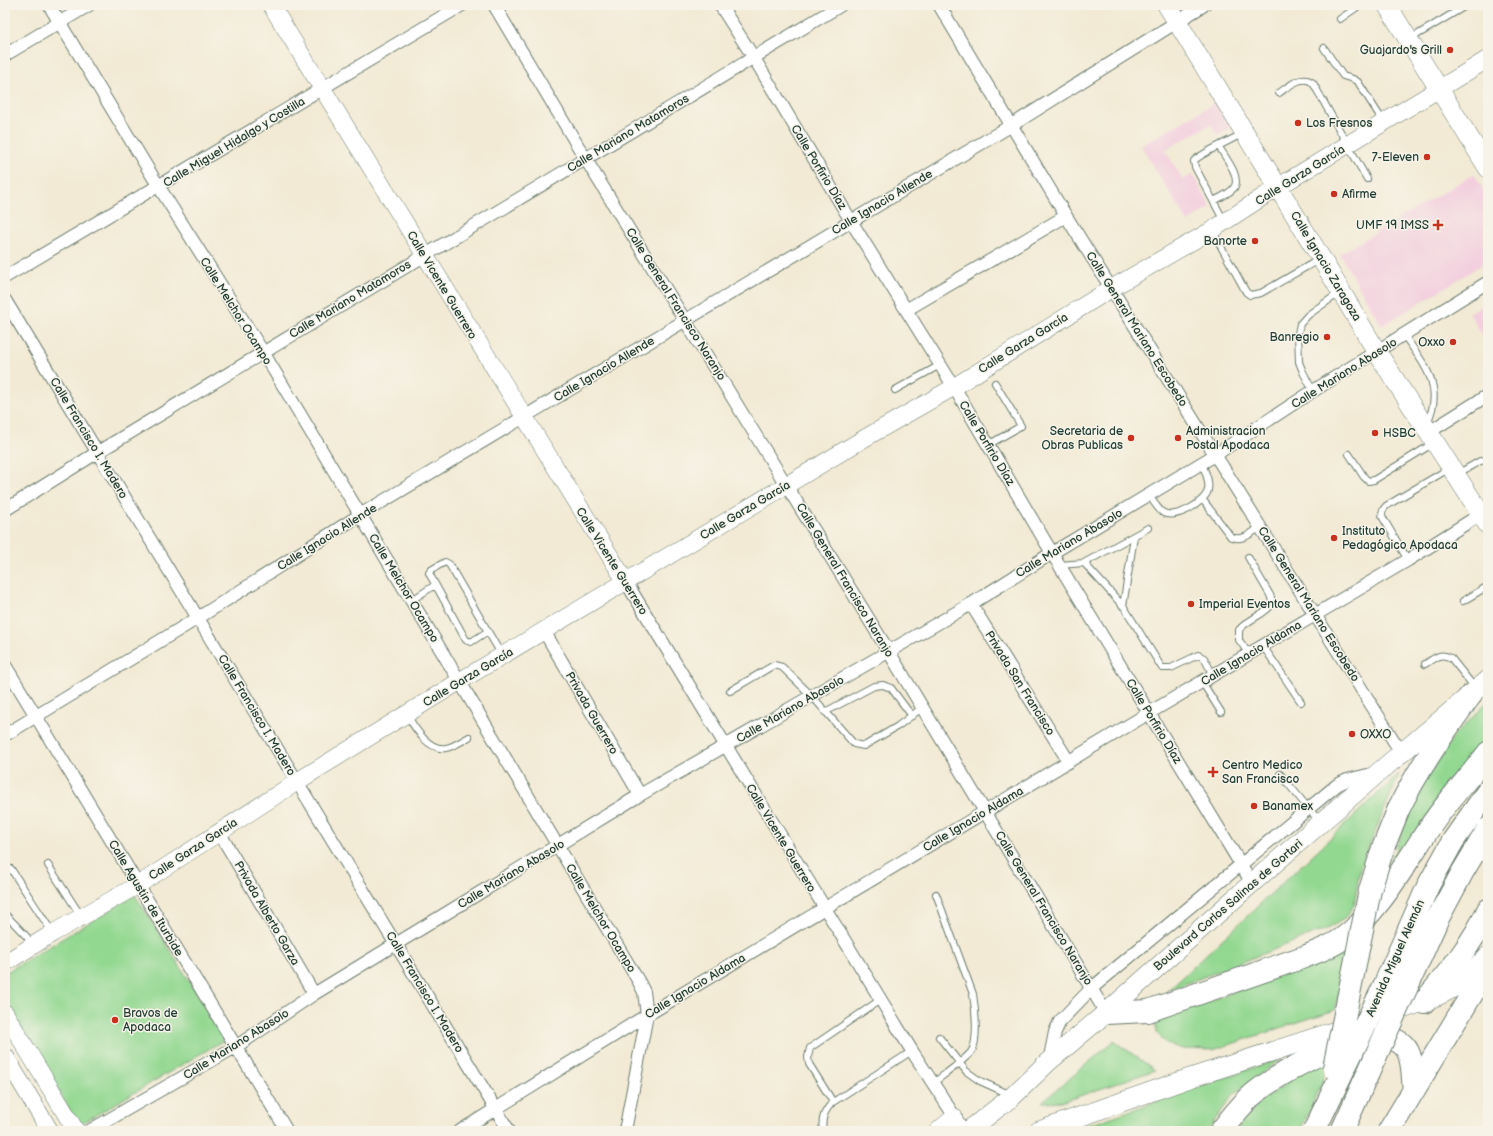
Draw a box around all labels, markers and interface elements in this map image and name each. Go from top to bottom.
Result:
place label: Guajardo's Grill [1360,43,1442,58]
marker: Guajardo's Grill [1445,45,1455,55]
street label: Calle Mariano Matamoros [565,91,692,176]
street label: Calle Miguel Hidalgo y Costilla [161,94,308,191]
place label: Los Fresnos [1306,116,1372,131]
marker: Los Fresnos [1293,118,1303,128]
street label: Calle Porfirio Díaz [787,122,850,213]
street label: Calle Garza García [1253,142,1348,209]
place label: 7-Eleven [1372,150,1419,165]
marker: 7-Eleven [1422,152,1432,162]
street label: Calle Ignacio Allende [829,166,935,238]
place label: Afirme [1342,187,1377,202]
marker: Afirme [1329,189,1339,199]
street label: Calle Ignacio Zaragoza [1287,209,1364,324]
place label: UMF 19 IMSS [1356,218,1429,233]
marker: UMF 19 IMSS [1432,219,1444,231]
street label: Calle General Francisco Naranjo [622,225,729,384]
street label: Calle Vicente Guerrero [403,228,480,342]
place label: Banorte [1203,234,1247,249]
marker: Banorte [1250,236,1260,246]
street label: Calle General Mariano Escobedo [1082,249,1191,410]
street label: Calle Melchor Ocampo [196,255,275,368]
street label: Calle Mariano Matamoros [287,257,414,342]
street label: Calle Garza García [976,310,1071,377]
place label: Banregio [1269,330,1319,345]
marker: Banregio [1322,332,1332,342]
street label: Calle Ignacio Allende [551,333,657,405]
street label: Calle Mariano Abasolo [1289,335,1400,412]
place label: Oxxo [1418,335,1445,350]
marker: Oxxo [1448,337,1458,347]
street label: Calle Francisco I. Madero [46,375,131,502]
street label: Calle Porfirio Díaz [955,398,1018,489]
place label: Secretaria de Obras Publicas [1041,424,1123,453]
place label: Administracion Postal Apodaca [1186,424,1270,453]
place label: HSBC [1383,426,1416,441]
marker: HSBC [1370,428,1380,438]
marker: Secretaria de Obras Publicas [1126,433,1136,443]
marker: Administracion Postal Apodaca [1173,433,1183,443]
street label: Calle Garza García [697,477,793,543]
street label: Calle General Francisco Naranjo [792,500,897,660]
street label: Calle Ignacio Allende [275,501,380,574]
street label: Calle Vicente Guerrero [572,505,651,618]
street label: Calle Mariano Abasolo [1013,506,1126,581]
street label: Calle General Mariano Escobedo [1254,524,1363,685]
place label: Instituto Pedagógico Apodaca [1342,524,1458,553]
street label: Calle Melchor Ocampo [365,531,442,646]
marker: Instituto Pedagógico Apodaca [1329,533,1339,543]
place label: Imperial Eventos [1199,597,1290,612]
marker: Imperial Eventos [1186,599,1196,609]
street label: Calle Ignacio Aldama [1198,617,1304,689]
street label: Privada San Francisco [981,628,1058,739]
street label: Calle Garza García [420,644,516,710]
street label: Calle Francisco I. Madero [214,652,299,779]
street label: Privada Guerrero [562,669,621,757]
street label: Calle Mariano Abasolo [734,672,847,746]
street label: Calle Porfirio Díaz [1122,676,1185,767]
place label: OXXO [1360,727,1391,742]
marker: OXXO [1347,729,1357,739]
place label: Centro Medico San Francisco [1222,758,1303,787]
marker: Centro Medico San Francisco [1207,766,1219,778]
street label: Calle Vicente Guerrero [742,781,819,895]
street label: Calle Ignacio Aldama [920,783,1026,855]
place label: Banamex [1262,799,1313,814]
marker: Banamex [1249,801,1259,811]
street label: Calle Garza García [146,815,241,884]
street label: Calle General Francisco Naranjo [991,828,1096,988]
street label: Boulevard Carlos Salinas de Gortari [1151,836,1306,974]
street label: Calle Agustin de Iturbide [105,837,186,959]
street label: Calle Mariano Abasolo [455,837,568,912]
street label: Privada Alberto Garza [231,858,303,968]
street label: Calle Melchor Ocampo [562,861,639,976]
street label: Avenida Miguel Alemán [1363,897,1428,1019]
street label: Calle Francisco I. Madero [382,929,467,1056]
street label: Calle Ignacio Aldama [642,950,748,1022]
place label: Bravos de Apodaca [123,1006,178,1035]
street label: Calle Mariano Abasolo [181,1006,292,1083]
marker: Bravos de Apodaca [110,1015,120,1025]

